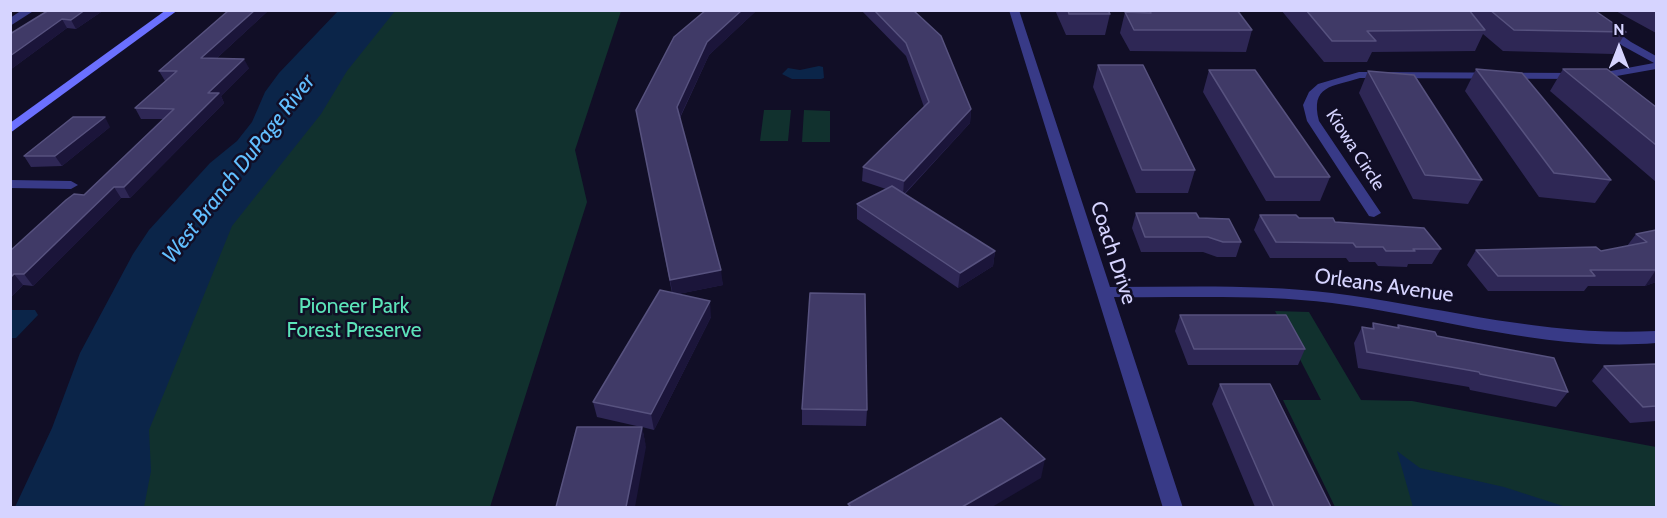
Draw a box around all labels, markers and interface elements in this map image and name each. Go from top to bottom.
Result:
north arrow [1589,18,1649,78]
text: N [1613,20,1625,39]
water label: West Branch DuPage River [157,69,321,269]
street label: Kiowa Circle [1321,105,1389,195]
street label: Coach Drive [1084,198,1142,308]
street label: Orleans Avenue [1313,264,1455,308]
park label: Pioneer Park Forest Preserve [286,294,422,344]

